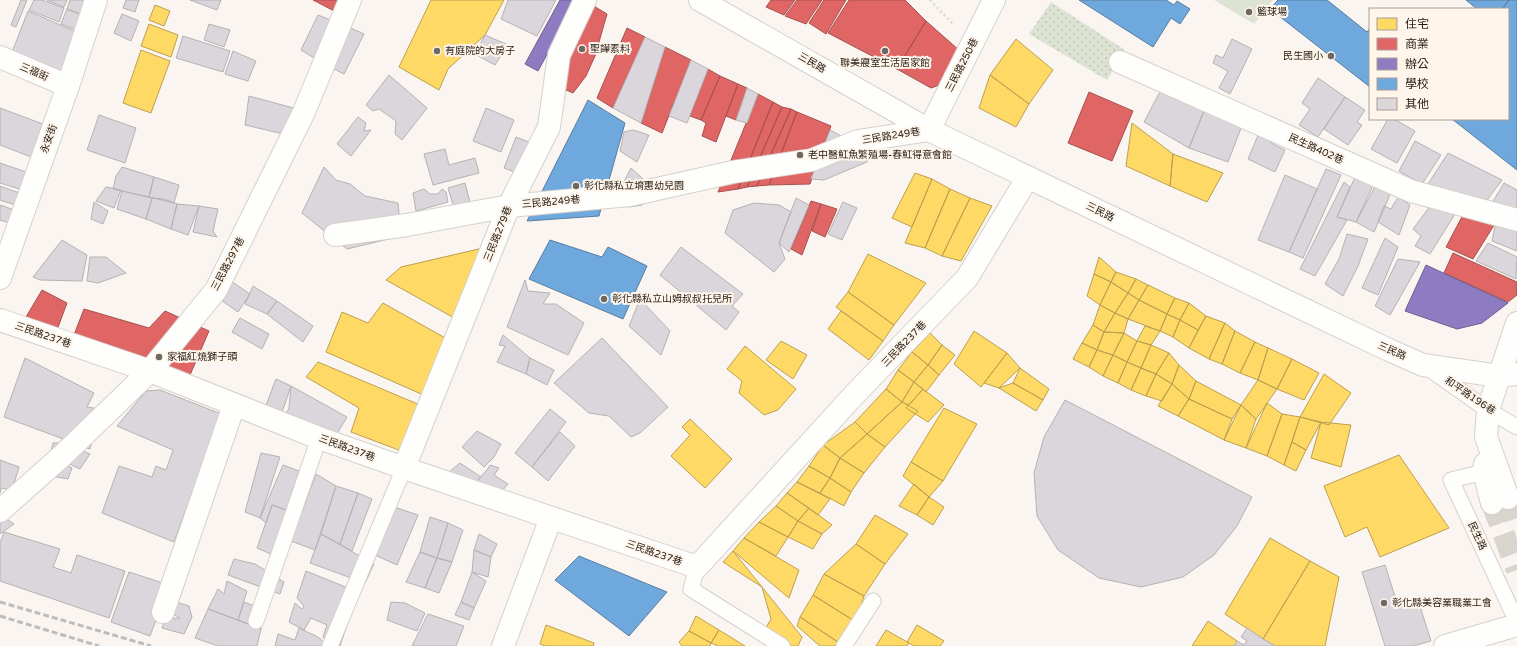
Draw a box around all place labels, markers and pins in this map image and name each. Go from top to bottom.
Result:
place label: 籃球場 [1257,6,1287,18]
marker: 籃球場 [1244,7,1254,17]
place label: 聖譁素料 [590,43,630,55]
marker: 聖譁素料 [577,44,587,54]
place label: 有庭院的大房子 [445,45,515,57]
marker: 有庭院的大房子 [432,46,442,56]
marker: 聯美寢室生活居家館 [880,46,890,56]
place label: 民生國小 [1283,50,1323,62]
marker: 民生國小 [1326,51,1336,61]
place label: 聯美寢室生活居家館 [840,57,930,69]
place label: 老中醫魟魚繁殖場-春魟得意會館 [808,149,952,161]
marker: 老中醫魟魚繁殖場-春魟得意會館 [795,150,805,160]
place label: 彰化縣私立堉惠幼兒園 [584,180,684,192]
marker: 彰化縣私立堉惠幼兒園 [571,181,581,191]
place label: 彰化縣私立山姆叔叔托兒所 [612,293,732,305]
marker: 彰化縣私立山姆叔叔托兒所 [599,294,609,304]
place label: 家福紅燒獅子頭 [167,351,238,363]
marker: 家福紅燒獅子頭 [154,352,164,362]
place label: 彰化縣美容業職業工會 [1392,597,1492,609]
marker: 彰化縣美容業職業工會 [1379,598,1389,608]

